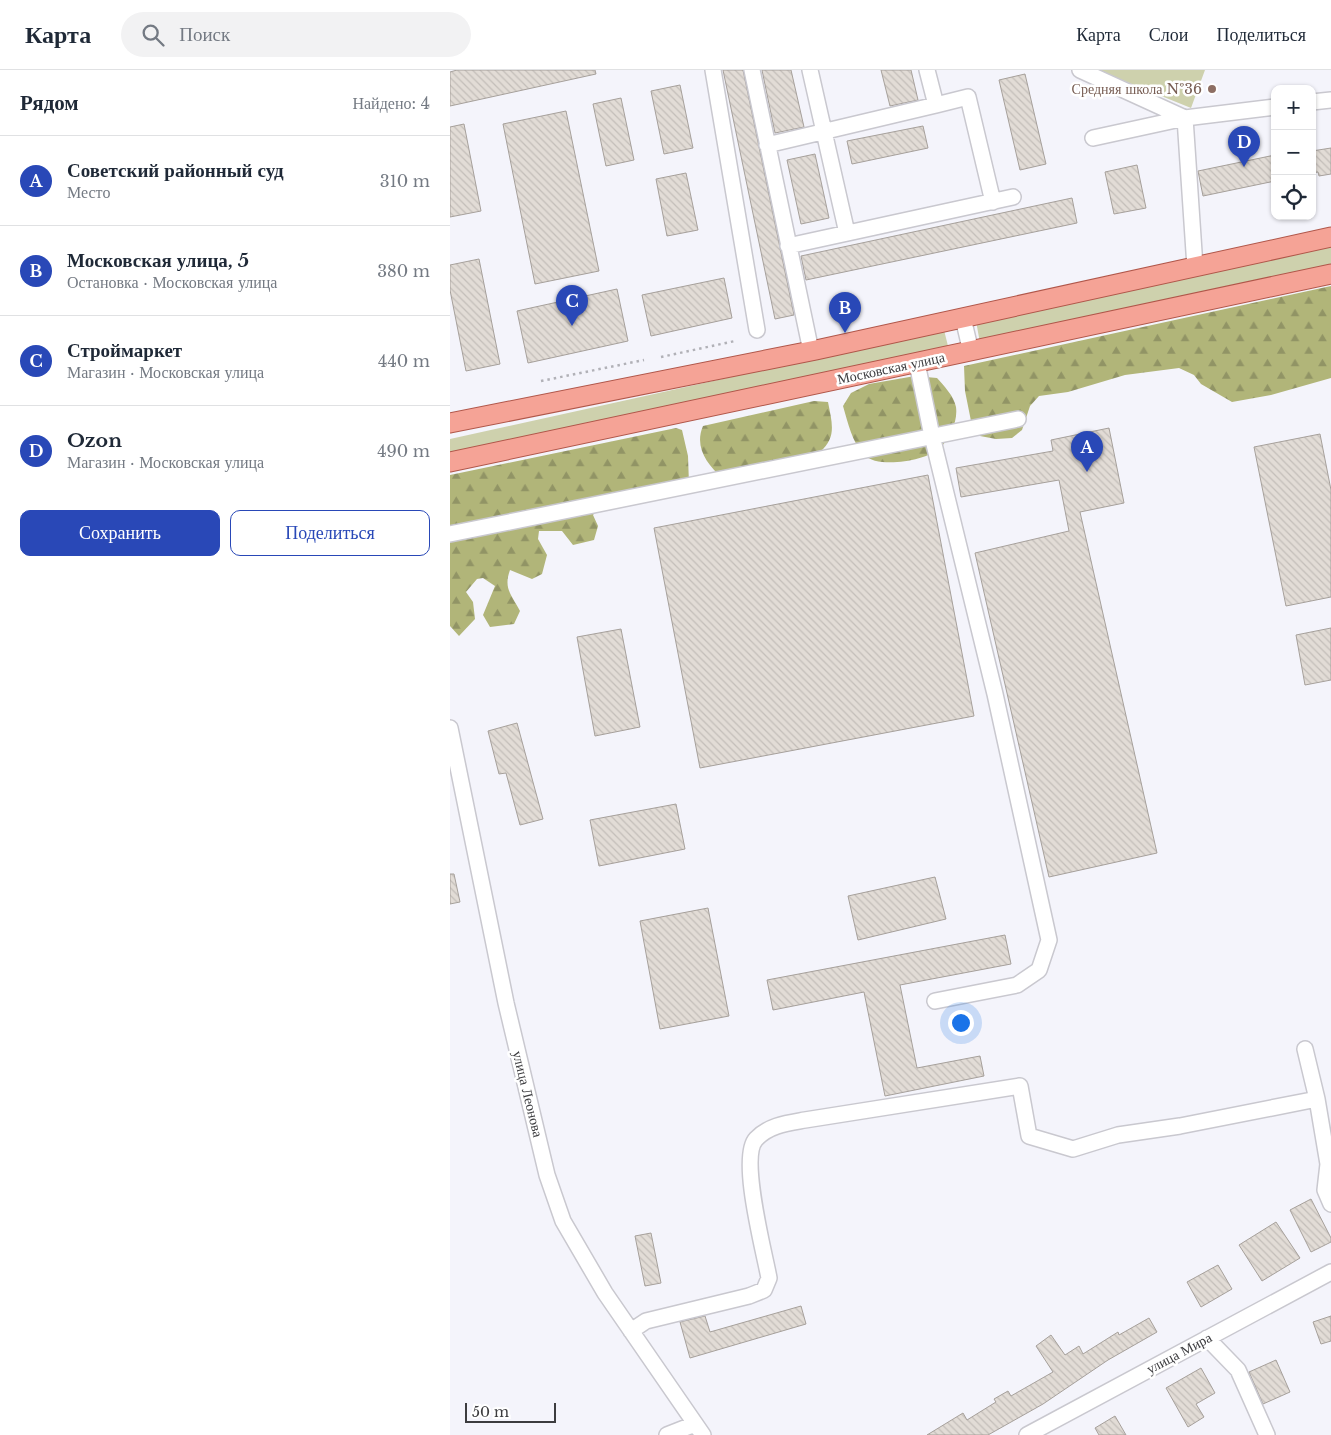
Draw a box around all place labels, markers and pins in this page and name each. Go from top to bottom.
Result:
place label: Средняя школа №36 [1072,80,1202,98]
marker: Средняя школа №36 [1206,83,1218,95]
pin: D [1228,126,1260,167]
pin: C [556,285,588,326]
pin: B [829,292,861,333]
pin: A [1071,431,1103,472]

